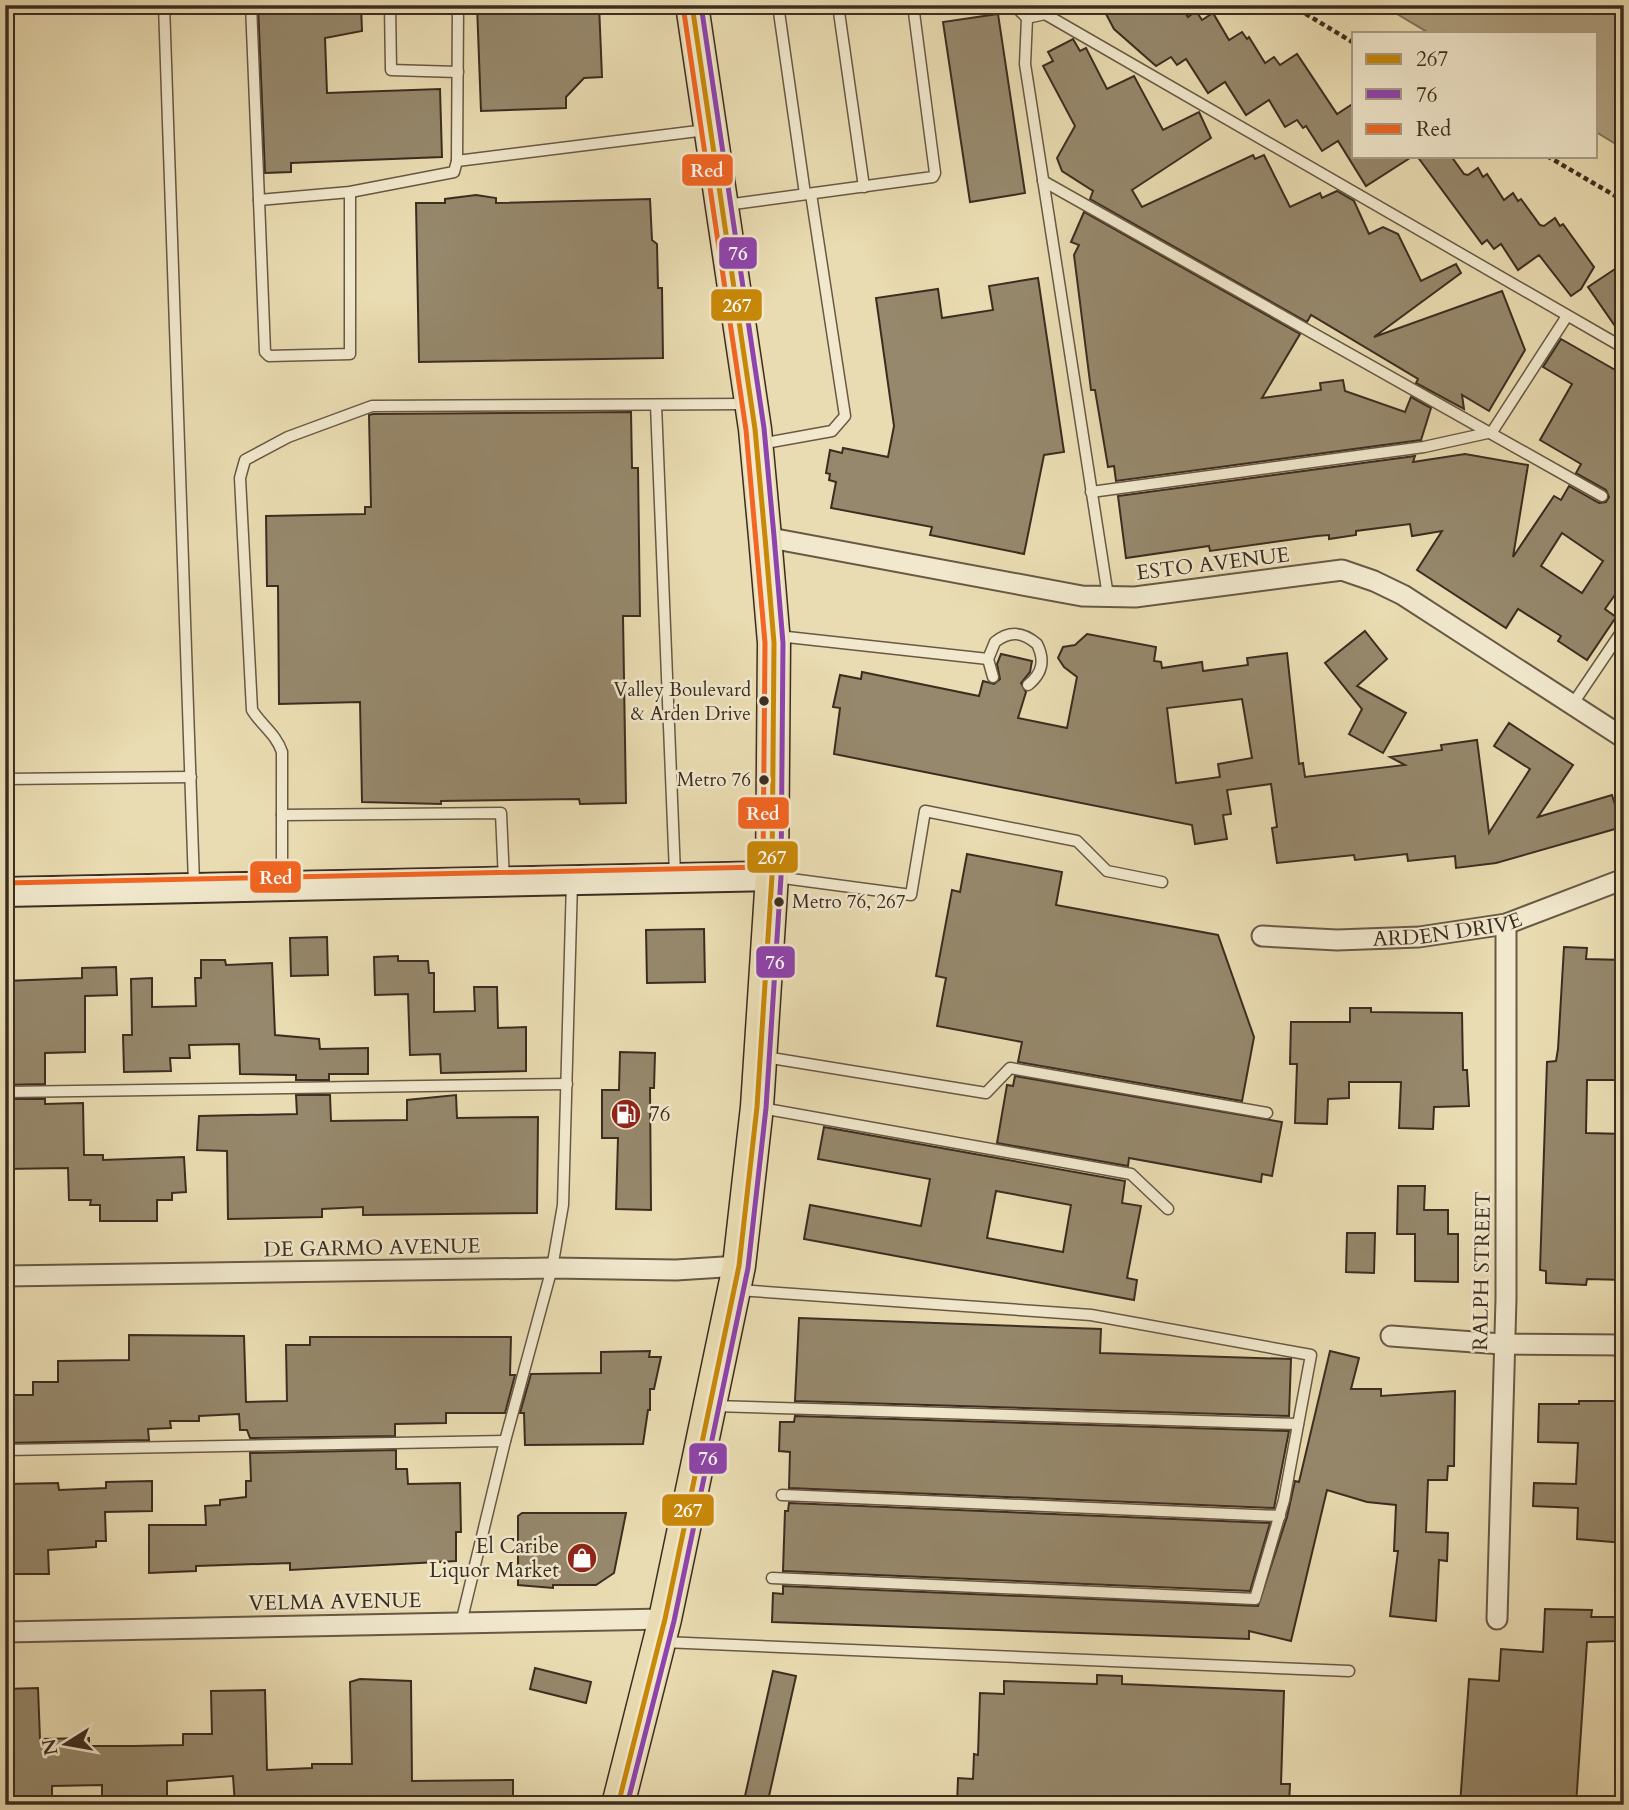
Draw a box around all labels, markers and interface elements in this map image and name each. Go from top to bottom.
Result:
legend [1352,32,1598,158]
text: 267 [1416,45,1449,74]
text: 76 [1416,81,1438,110]
text: Red [1416,115,1451,144]
line badge: Red [681,153,734,187]
text: Red [690,158,724,184]
line badge: 76 [718,236,758,270]
text: 76 [728,241,748,267]
line badge: 267 [710,288,763,322]
text: 267 [722,293,752,319]
street label: ESTO AVENUE [1135,540,1291,588]
place label: Valley Boulevard & Arden Drive [613,677,751,727]
marker: Valley Boulevard & Arden Drive [757,694,771,708]
place label: Metro 76 [677,767,751,793]
marker: Metro 76 [757,773,771,787]
line badge: Red [737,796,790,830]
text: Red [746,801,780,827]
line badge: 267 [746,840,799,874]
text: 267 [757,845,787,871]
line badge: Red [249,860,302,894]
text: Red [259,865,293,891]
place label: Metro 76, 267 [792,889,906,915]
marker: Metro 76, 267 [772,895,786,909]
street label: ARDEN DRIVE [1372,905,1526,953]
line badge: 76 [755,945,796,979]
text: 76 [765,950,785,976]
fuel station icon: 76 [609,1097,643,1131]
place label: 76 [649,1100,671,1129]
street label: RALPH STREET [1466,1191,1498,1351]
street label: DE GARMO AVENUE [263,1232,481,1264]
line badge: 76 [688,1442,728,1475]
text: 76 [698,1446,718,1472]
line badge: 267 [661,1493,715,1527]
text: 267 [673,1498,703,1524]
place label: El Caribe Liquor Market [429,1532,559,1585]
shop icon: El Caribe Liquor Market [565,1541,599,1575]
street label: VELMA AVENUE [248,1586,422,1618]
north arrow [32,1708,102,1778]
text: N [36,1736,65,1758]

